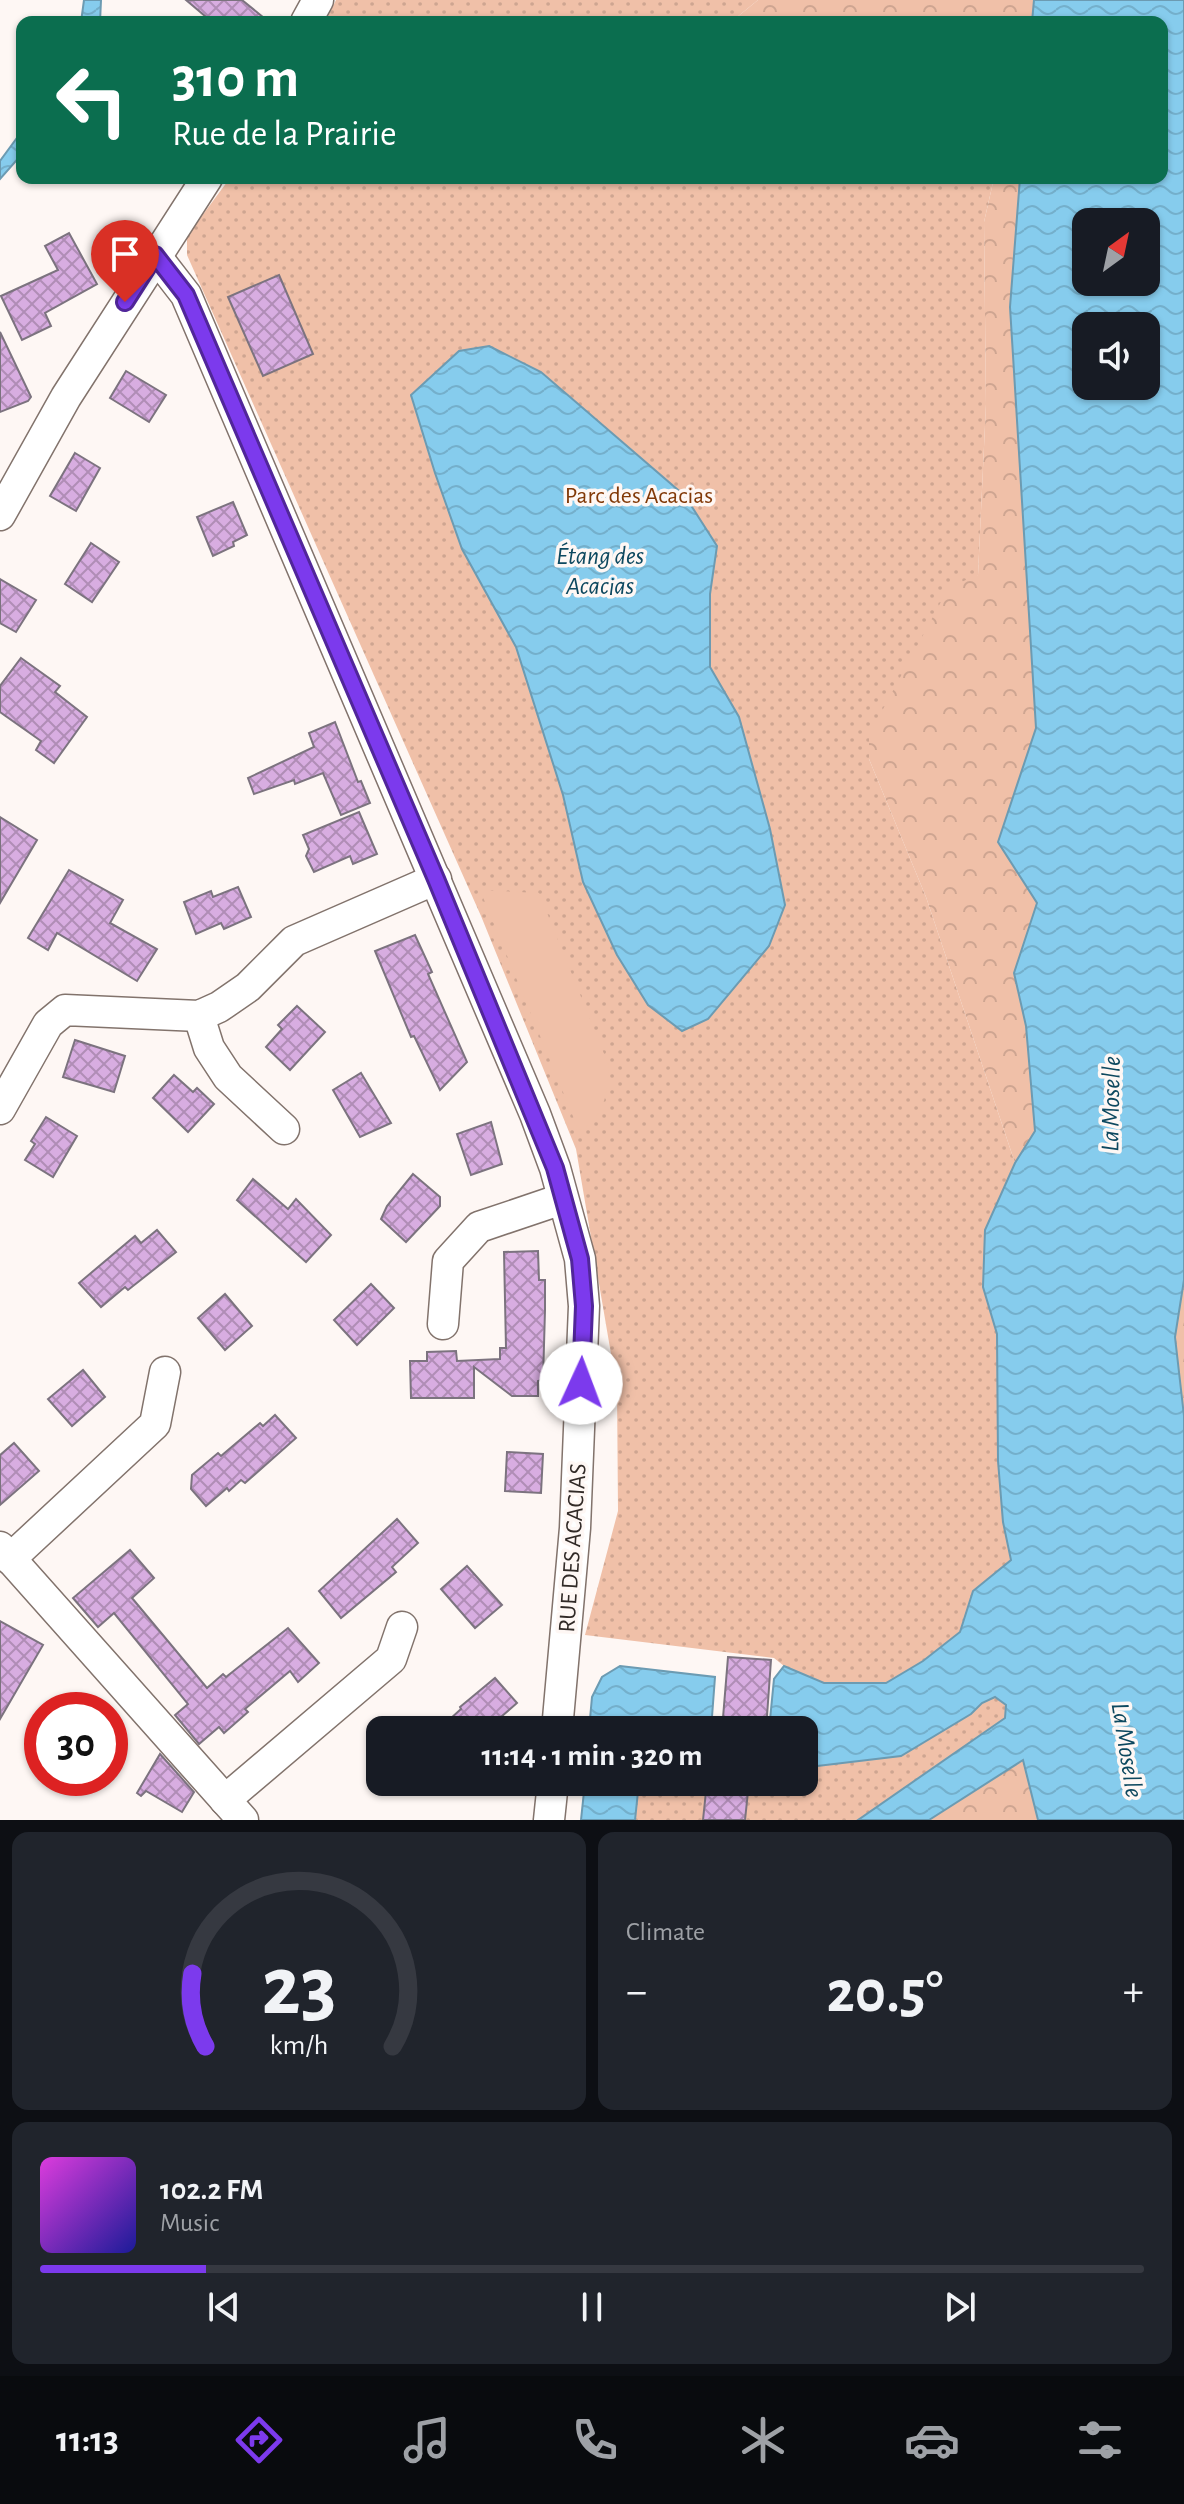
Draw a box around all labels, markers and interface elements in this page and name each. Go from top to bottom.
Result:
icon: left [40,48,144,152]
text: 310 m [172,51,299,107]
text: Rue de la Prairie [172,116,397,152]
north arrow [1072,208,1160,296]
map controls [1072,208,1160,400]
pin [91,220,159,302]
icon: arrive [103,232,147,276]
button: sound [1072,312,1160,400]
park label: Parc des Acacias [565,484,713,508]
water label: Étang des Acacias [556,542,644,599]
water label: La Moselle [1097,1056,1125,1152]
position arrow [539,1341,623,1425]
street label: RUE DES ACACIAS [555,1463,591,1633]
speed limit sign: 30 [24,1692,128,1796]
water label: La Moselle [1107,1701,1147,1800]
text: 11:14 · 1 min · 320 m [482,1741,702,1771]
text: Climate [626,1919,705,1945]
text: 23 [261,1946,337,2030]
text: 20.5° [827,1963,943,2023]
text: − [626,1970,647,2014]
text: + [1123,1970,1144,2014]
text: km/h [270,2031,328,2060]
text: 102.2 FM [160,2175,263,2205]
text: Music [160,2210,219,2236]
icon: previous [202,2285,246,2329]
icon: pause [570,2285,614,2329]
icon: next [938,2285,982,2329]
icon: directions [231,2412,287,2468]
icon: music [399,2412,455,2468]
icon: phone [567,2412,623,2468]
icon: climate [735,2412,791,2468]
icon: car [904,2412,960,2468]
icon: filters [1072,2412,1128,2468]
text: 11:13 [56,2422,119,2458]

